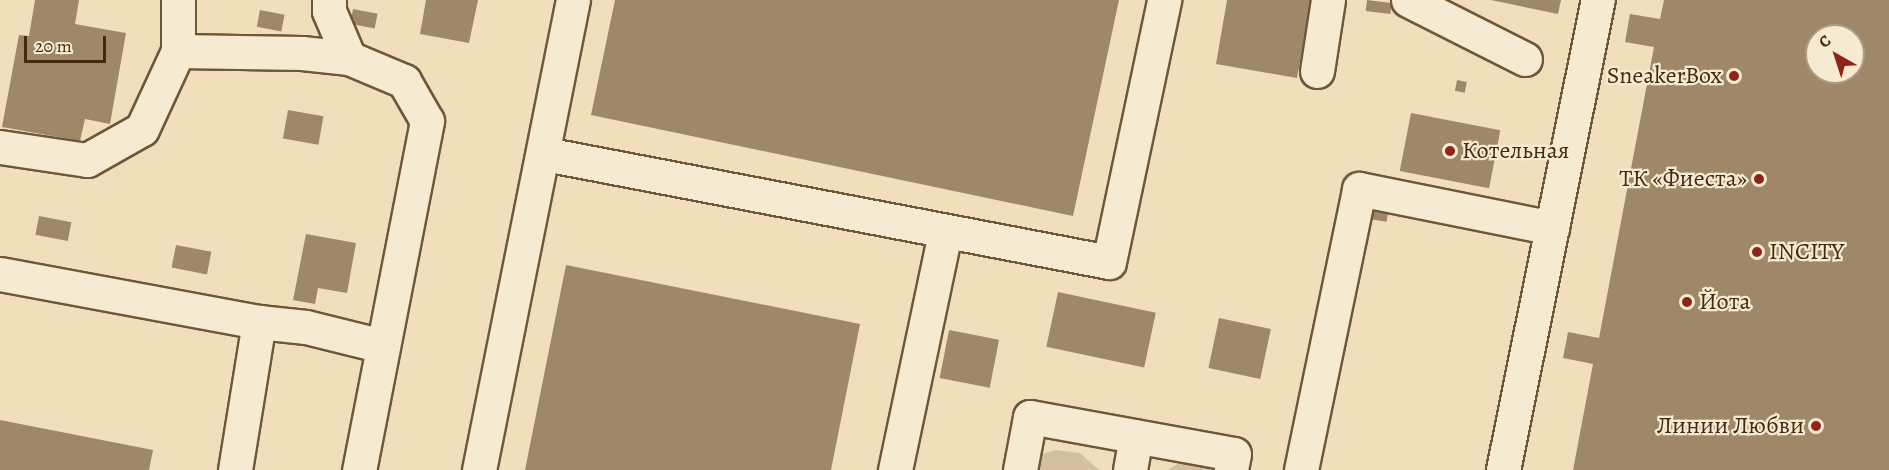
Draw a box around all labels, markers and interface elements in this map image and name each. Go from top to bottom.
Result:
scale bar [27,24,110,62]
north arrow [1805,24,1865,84]
text: С [1814,30,1836,53]
text: 20 m [35,34,72,58]
place label: SneakerBox [1607,62,1722,90]
marker: SneakerBox [1727,69,1741,83]
place label: Котельная [1462,137,1569,165]
marker: Котельная [1443,144,1457,158]
place label: ТК «Фиеста» [1619,165,1747,193]
marker: ТК «Фиеста» [1752,172,1766,186]
place label: INCITY [1769,238,1844,266]
marker: INCITY [1750,245,1764,259]
place label: Йота [1699,288,1750,316]
marker: Йота [1680,295,1694,309]
place label: Линии Любви [1657,412,1804,440]
marker: Линии Любви [1809,419,1823,433]

